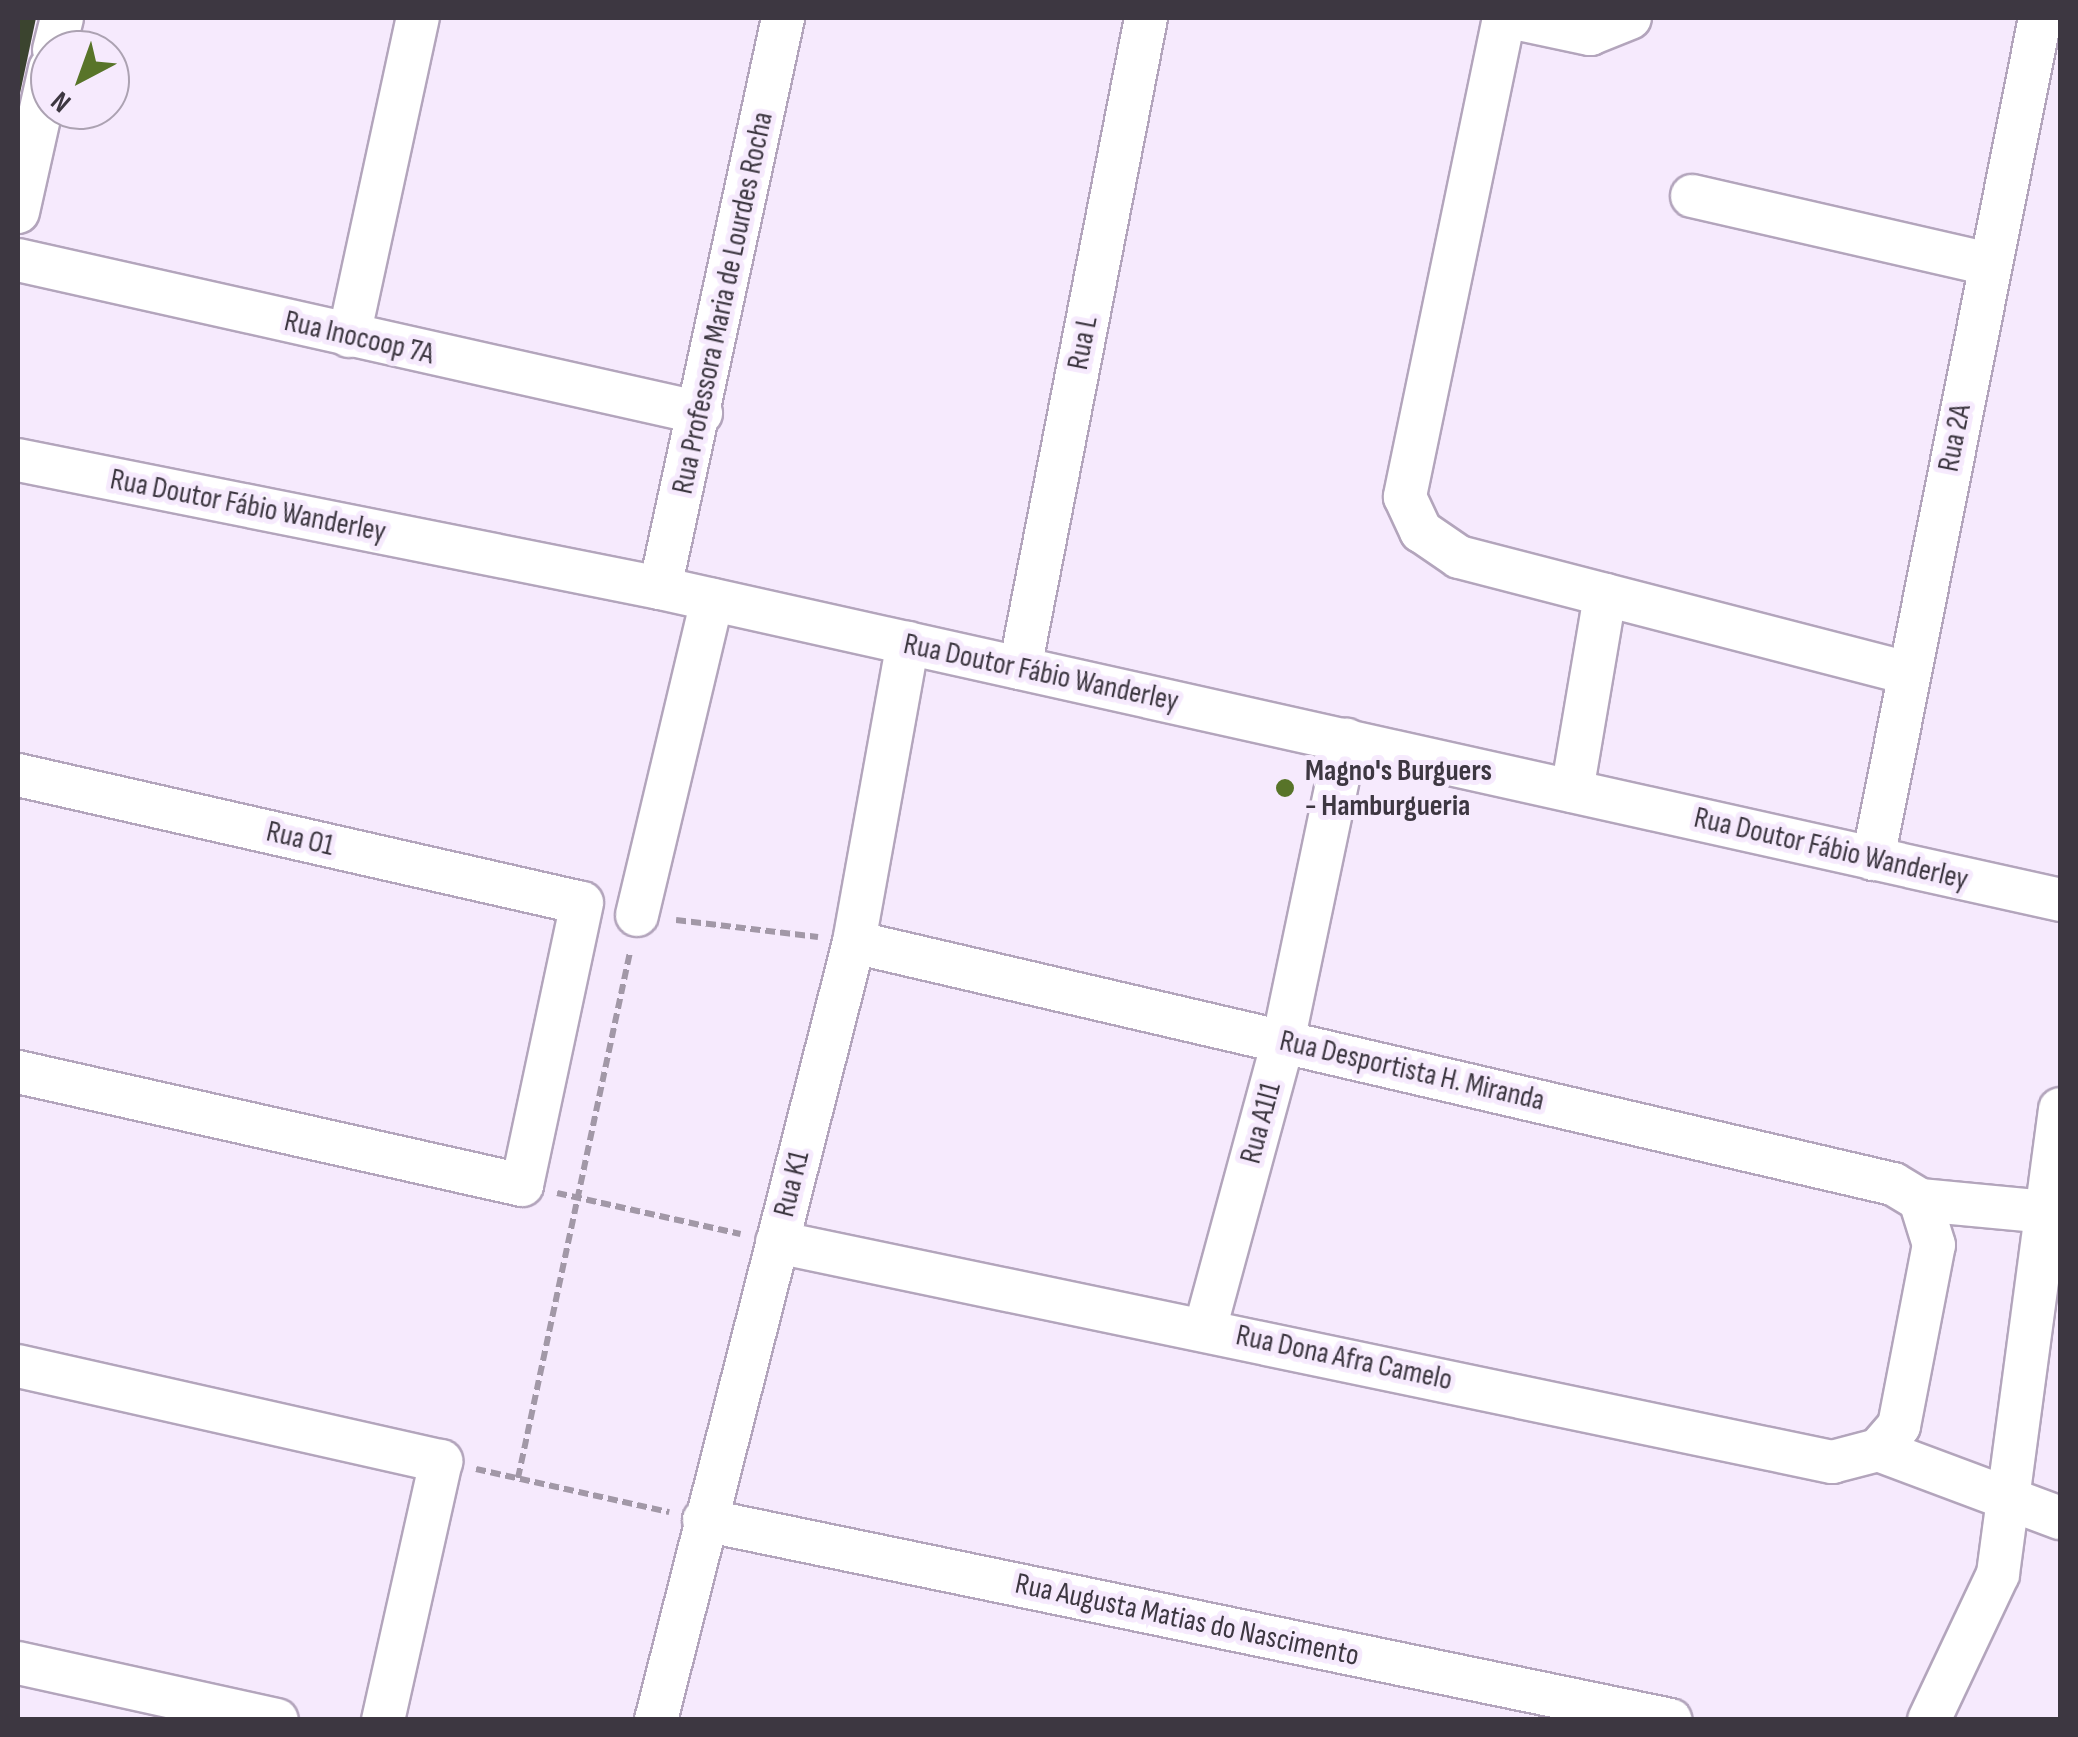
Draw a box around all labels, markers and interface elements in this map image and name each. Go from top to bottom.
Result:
north arrow [30,30,130,130]
text: N [45,84,78,119]
street label: Rua Professora Maria de Lourdes Rocha [665,109,781,497]
street label: Rua Inocoop 7A [281,303,437,373]
street label: Rua L [1060,313,1106,373]
street label: Rua 2A [1931,401,1979,475]
street label: Rua Doutor Fábio Wanderley [107,462,389,550]
street label: Rua Doutor Fábio Wanderley [900,626,1182,720]
place label: Magno's Burguers - Hamburgueria [1305,753,1492,824]
marker: Magno's Burguers - Hamburgueria [1274,777,1296,799]
street label: Rua Doutor Fábio Wanderley [1690,800,1972,898]
street label: Rua O1 [263,814,337,864]
street label: Rua Desportista H. Miranda [1276,1023,1548,1119]
street label: Rua A1I1 [1233,1078,1289,1168]
street label: Rua K1 [766,1147,818,1221]
street label: Rua Dona Afra Camelo [1233,1318,1455,1398]
street label: Rua Augusta Matias do Nascimento [1012,1566,1362,1674]

